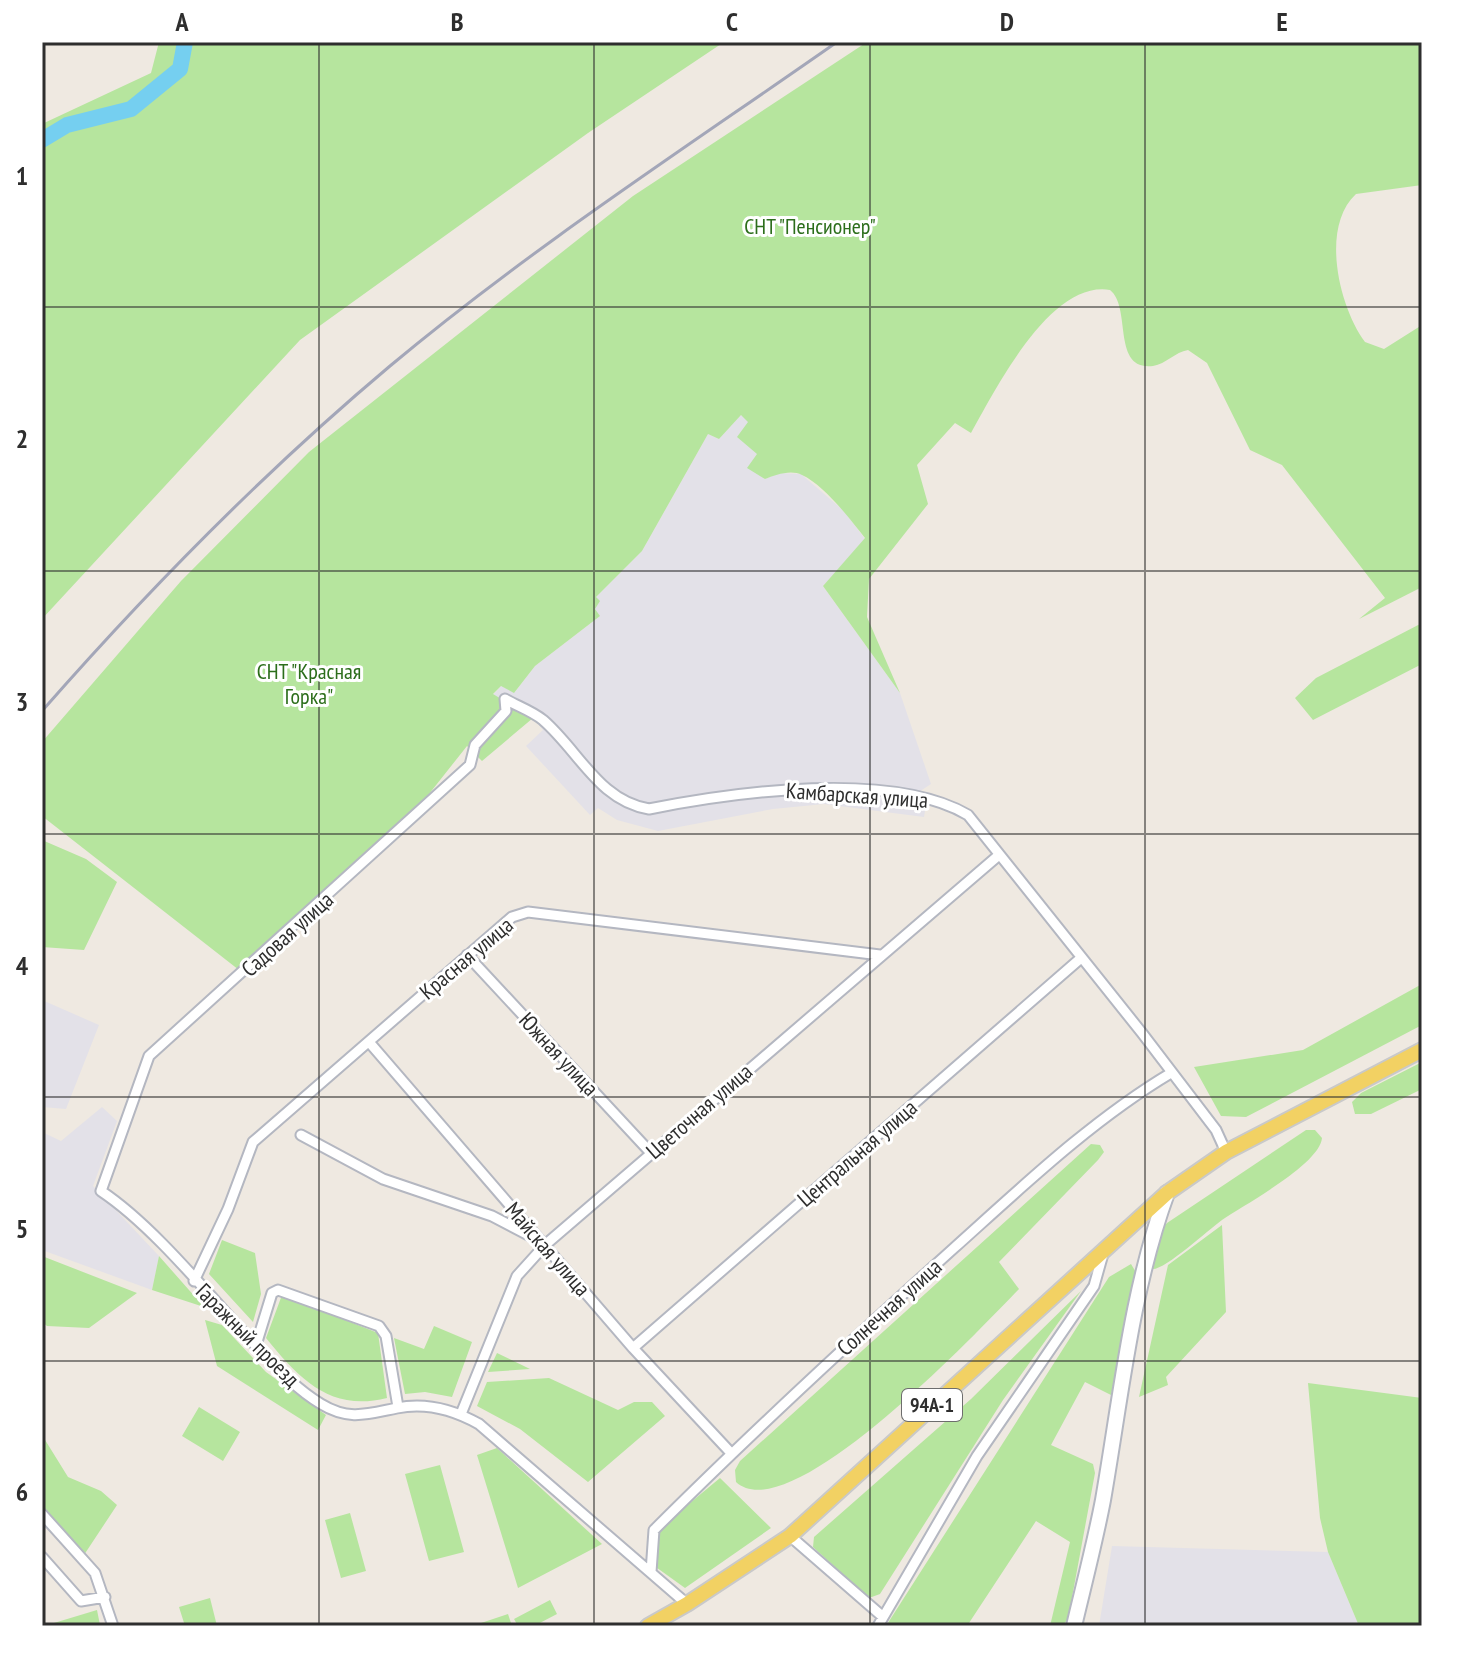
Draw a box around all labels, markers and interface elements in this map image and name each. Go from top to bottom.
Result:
text: A [174,5,189,38]
text: B [451,5,464,38]
text: C [726,5,738,38]
text: D [1000,5,1014,38]
text: E [1276,5,1288,38]
text: 1 [16,159,28,192]
park label: СНТ "Пенсионер" [744,212,876,240]
text: 2 [16,422,28,455]
park label: СНТ "Красная Горка" [257,657,361,710]
text: 3 [16,685,28,718]
street label: Камбарская улица [785,776,929,814]
street label: Садовая улица [235,885,339,983]
street label: Красная улица [413,911,519,1005]
text: 4 [16,949,29,982]
street label: Южная улица [513,1006,605,1102]
street label: Цветочная улица [640,1057,758,1165]
street label: Центральная улица [791,1093,923,1213]
street label: Майская улица [499,1196,597,1302]
text: 5 [16,1212,28,1245]
street label: Солнечная улица [831,1252,947,1362]
street label: Гаражный проезд [190,1277,306,1393]
road number: 94А-1 [902,1389,962,1421]
text: 6 [16,1475,28,1508]

